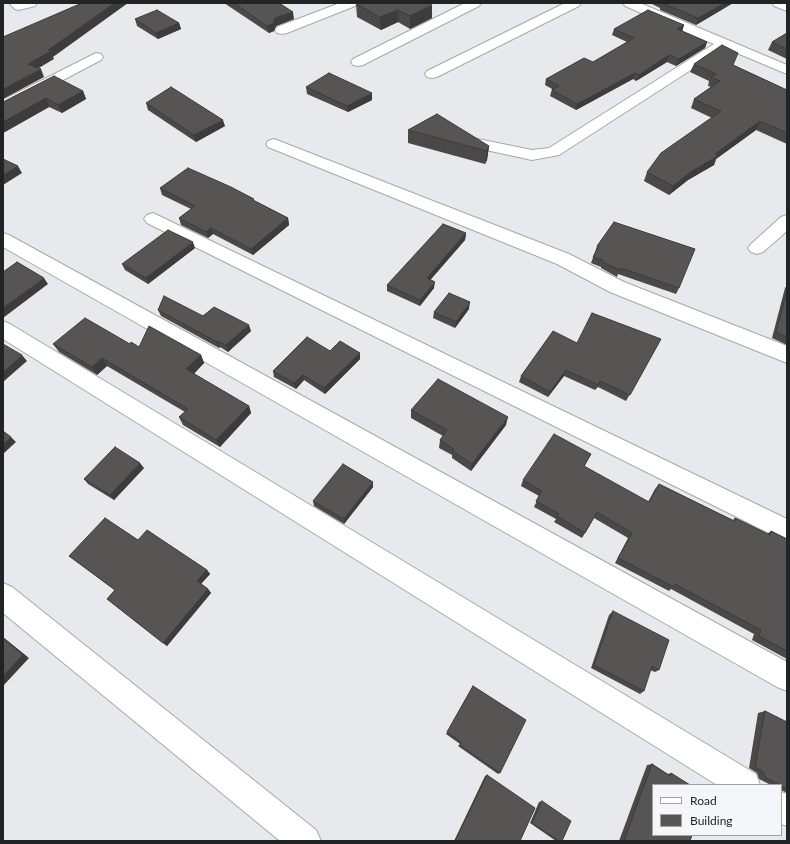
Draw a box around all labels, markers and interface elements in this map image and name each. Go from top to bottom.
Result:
legend [652,784,782,836]
text: Road [690,793,717,808]
text: Building [690,813,733,828]

